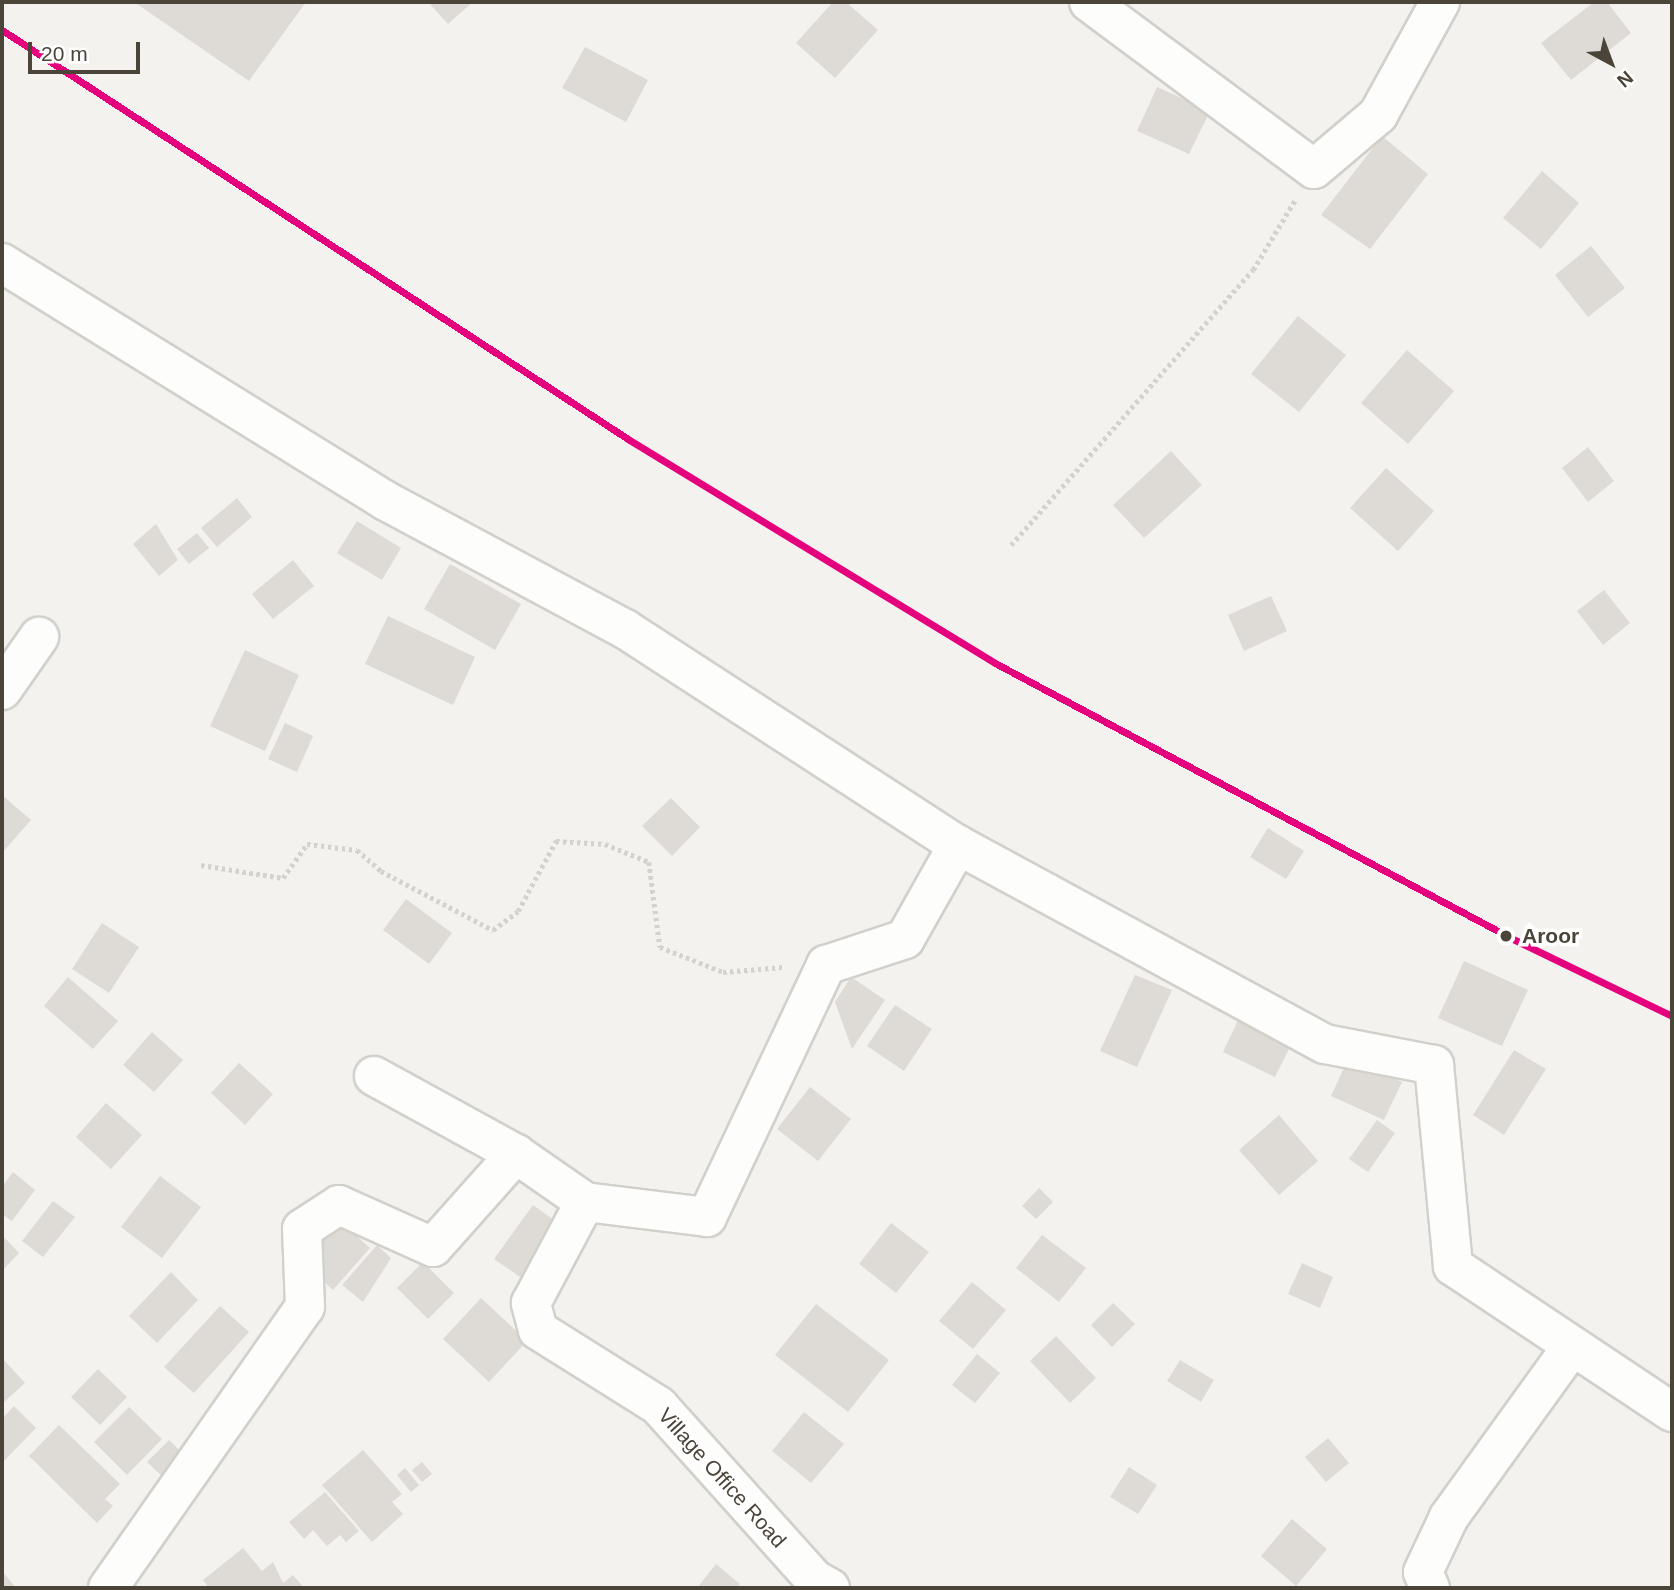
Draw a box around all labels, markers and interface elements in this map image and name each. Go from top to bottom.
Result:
scale bar [32,28,144,72]
north arrow [1576,28,1646,98]
text: 20 m [41,42,88,65]
text: N [1613,67,1637,92]
place label: Aroor [1522,923,1579,949]
marker: Aroor [1496,926,1516,946]
street label: Village Office Road [653,1403,791,1553]

